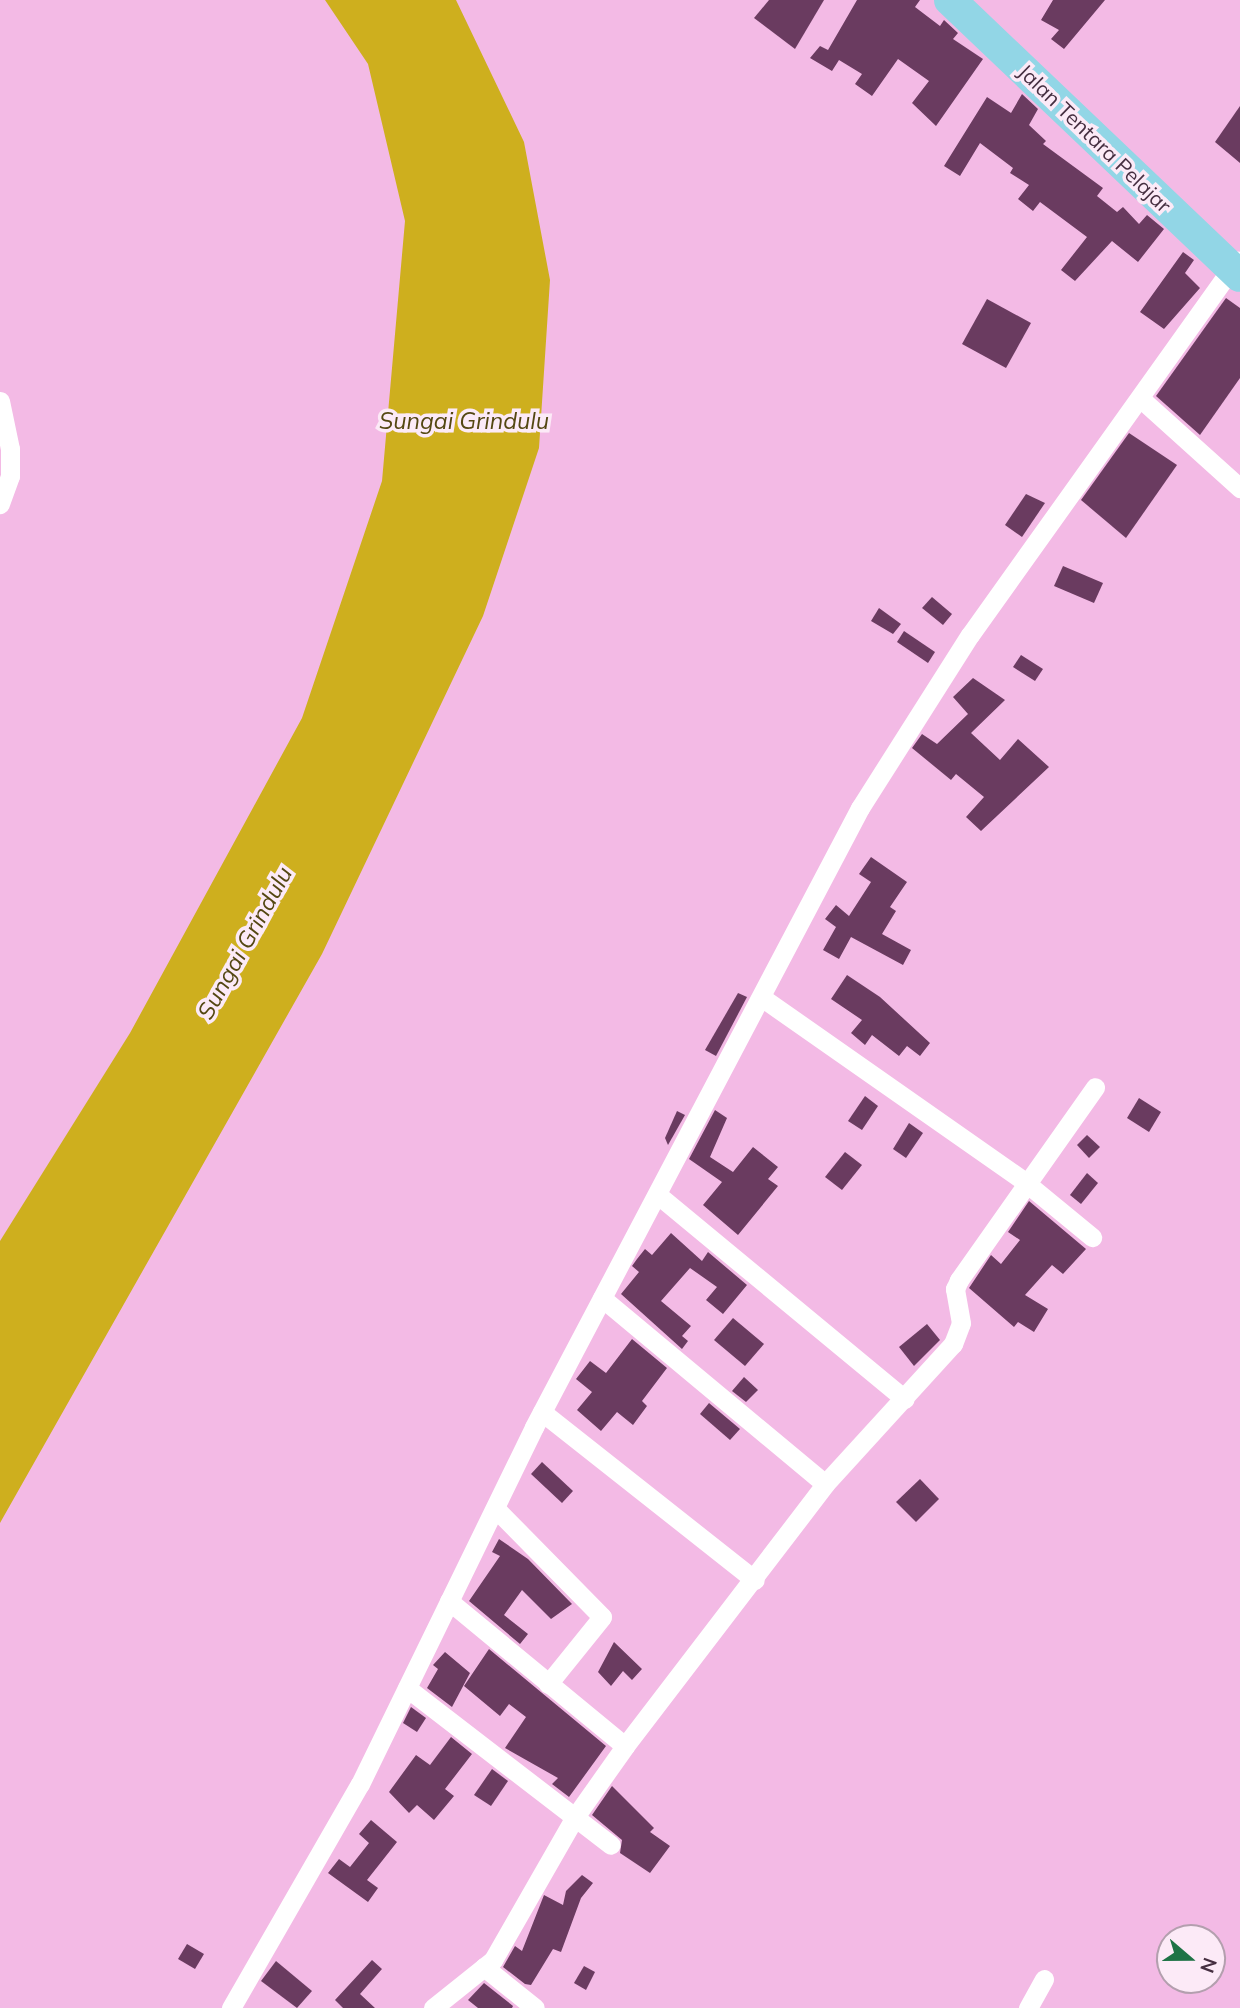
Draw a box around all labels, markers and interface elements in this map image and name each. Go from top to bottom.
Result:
street label: Jalan Tentara Pelajar [1013,59,1177,217]
water label: Sungai Grindulu [379,407,549,435]
water label: Sungai Grindulu [192,862,298,1024]
north arrow [1156,1924,1226,1994]
text: N [1195,1955,1223,1976]

